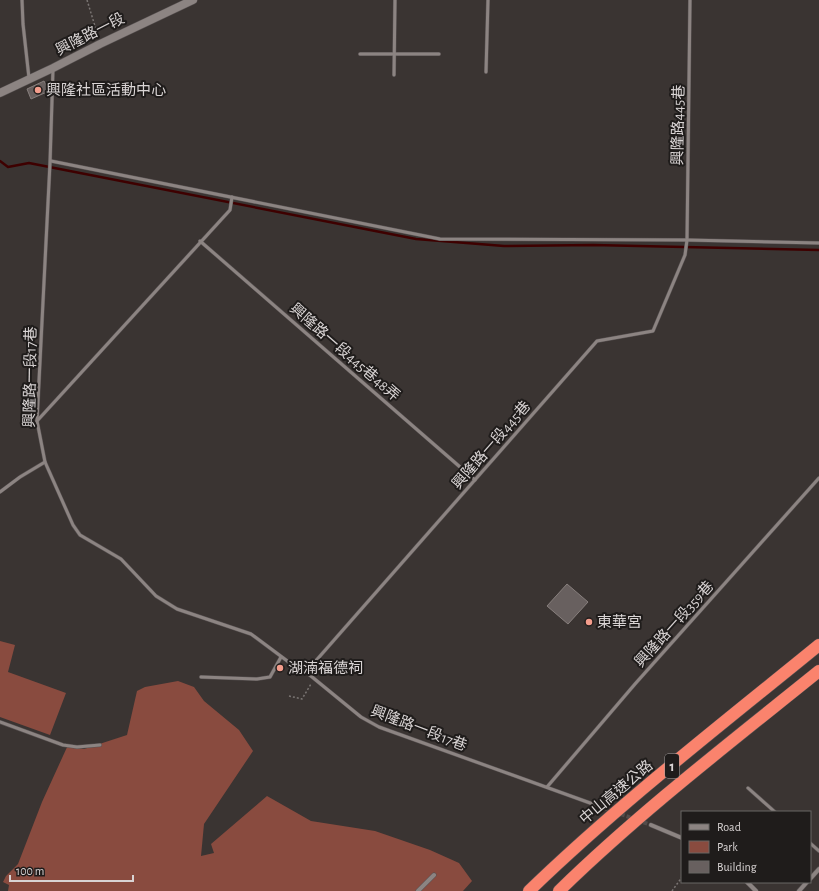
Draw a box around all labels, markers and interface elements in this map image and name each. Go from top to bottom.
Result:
street label: 興隆路一段 [53,10,127,58]
place label: 興隆社區活動中心 [46,82,166,98]
marker: 興隆社區活動中心 [33,85,43,95]
street label: 興隆路445巷 [669,85,687,165]
street label: 興隆路一段445巷48弄 [287,300,403,404]
street label: 興隆路一段17巷 [21,326,39,428]
street label: 興隆路一段445巷 [449,398,533,492]
street label: 興隆路一段359巷 [631,578,717,670]
place label: 東華宮 [597,614,642,630]
marker: 東華宮 [584,617,594,627]
place label: 湖湳福德祠 [288,659,363,676]
marker: 湖湳福德祠 [275,663,285,673]
street label: 興隆路一段17巷 [369,702,469,754]
road number: 1 [665,754,679,778]
street label: 中山高速公路 [576,756,656,827]
legend [681,811,811,883]
text: Road [717,821,741,833]
text: Park [717,841,738,853]
scale bar [10,857,133,883]
text: Building [717,861,757,873]
text: 100 m [16,865,44,877]

